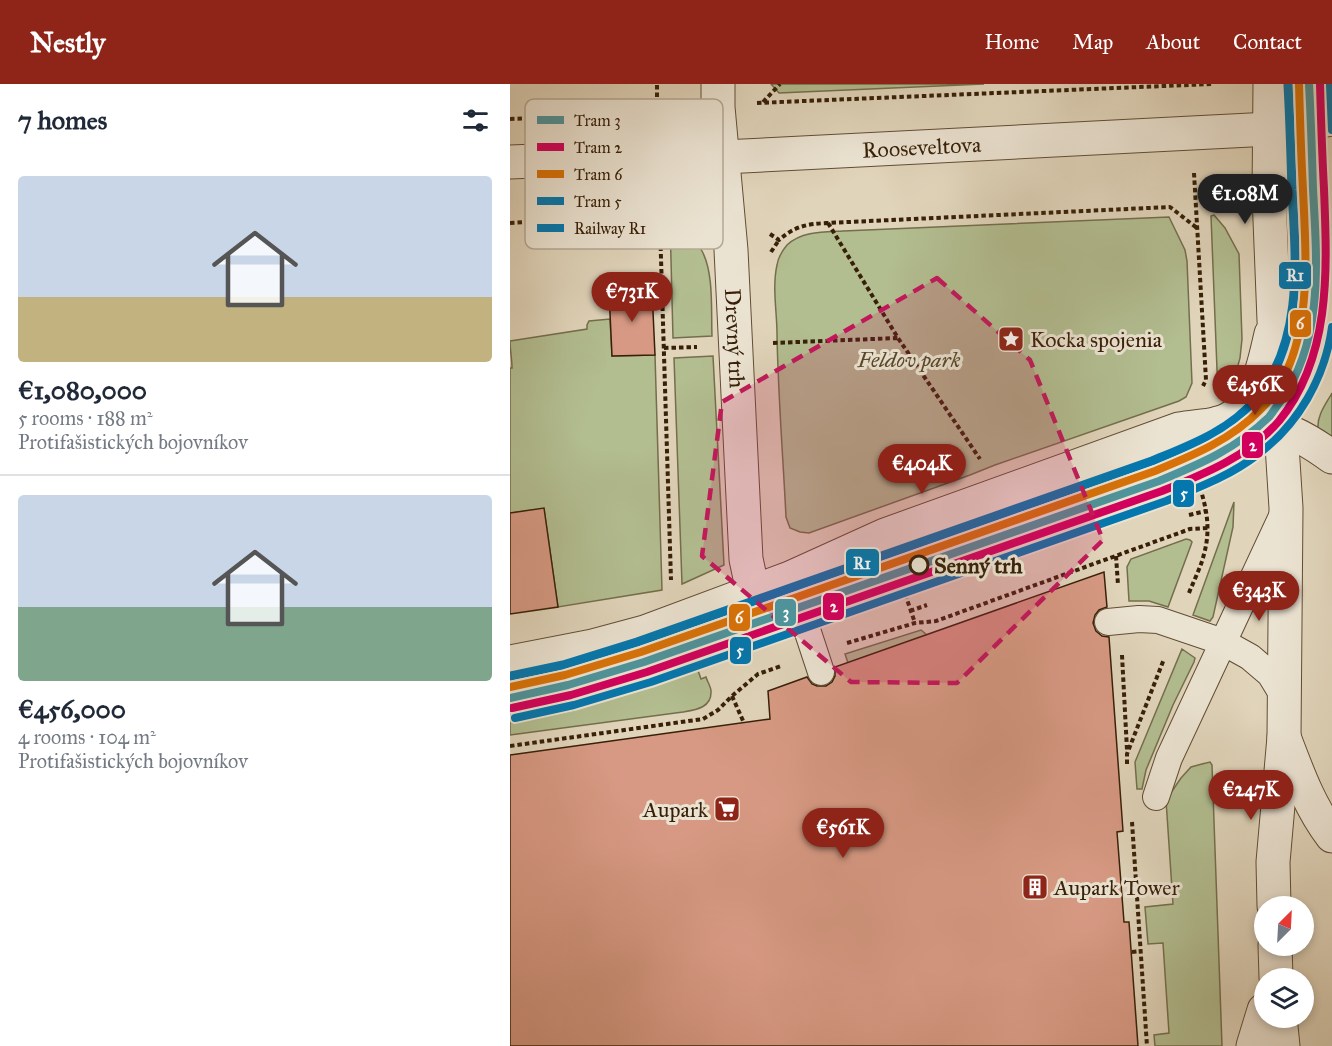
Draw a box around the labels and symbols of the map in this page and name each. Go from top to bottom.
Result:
legend [525,99,723,249]
text: Tram 3 [574,111,621,130]
street label: Rooseveltova [862,130,982,163]
text: Tram 2 [574,138,622,157]
text: Tram 6 [574,165,623,184]
pin: €1.08M [1196,174,1294,225]
text: Tram 5 [574,192,622,211]
text: Railway R1 [574,219,646,238]
line badge: R1 [1278,261,1312,290]
text: R1 [1286,266,1304,285]
pin: €731K [590,272,674,323]
street label: Drevný trh [719,288,751,389]
line badge: 6 [1289,309,1312,338]
text: 6 [1296,314,1305,333]
place icon: Kocka spojenia [996,324,1026,354]
place label: Kocka spojenia [1030,326,1163,353]
park label: Feldov park [856,346,961,373]
pin: €456K [1213,365,1297,416]
line badge: 2 [1241,431,1264,459]
text: 2 [1249,436,1258,455]
pin: €404K [880,444,964,495]
line badge: 5 [1172,479,1195,508]
text: 5 [1180,484,1188,503]
line badge: R1 [845,548,880,577]
place label: Senný trh [934,552,1023,579]
text: R1 [853,554,871,573]
marker: Senný trh [909,555,929,575]
pin: €343K [1217,571,1301,622]
line badge: 2 [822,592,845,621]
text: 2 [830,597,839,616]
line badge: 3 [774,598,797,627]
line badge: 6 [728,603,751,632]
text: 3 [783,603,789,623]
text: 6 [735,608,744,627]
line badge: 5 [729,636,752,665]
text: 5 [736,641,744,660]
pin: €247K [1209,770,1293,821]
supermarket icon: Aupark [712,794,742,824]
place label: Aupark [642,796,709,823]
pin: €561K [801,808,885,859]
building icon: Aupark Tower [1020,872,1050,902]
place label: Aupark Tower [1053,874,1180,901]
north arrow [1254,896,1314,956]

